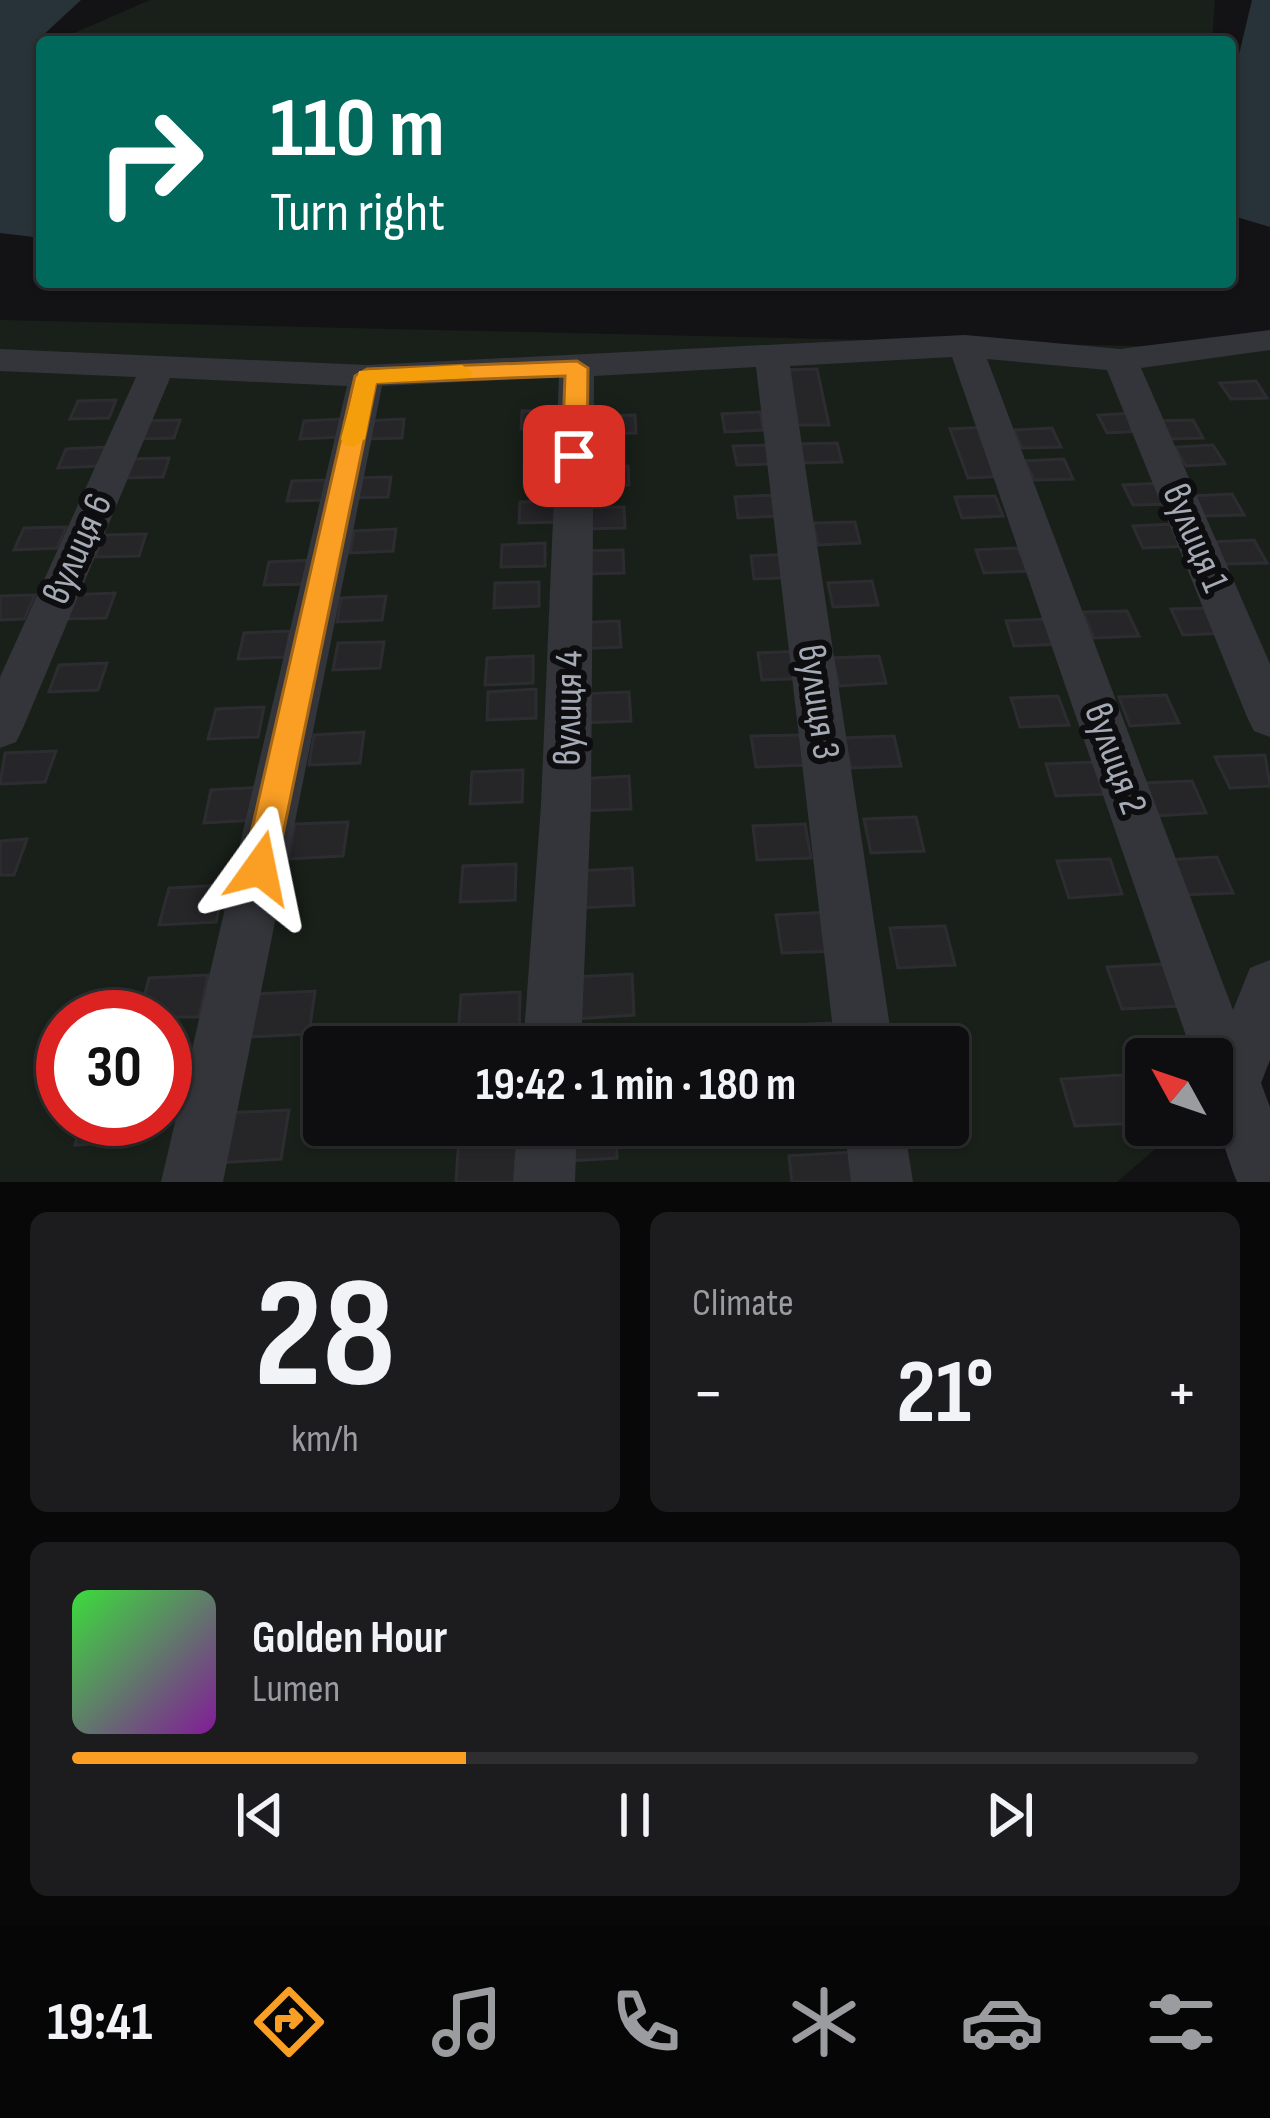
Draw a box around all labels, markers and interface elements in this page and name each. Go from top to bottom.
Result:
text: 110 m [270,79,445,180]
icon: right [72,84,228,240]
text: Turn right [270,181,445,246]
pin [523,405,625,507]
icon: arrive [541,423,607,489]
street label: вулиця 1 [1151,477,1239,599]
street label: вулиця 6 [33,486,123,612]
street label: вулиця 3 [787,642,849,762]
street label: вулиця 4 [544,650,594,766]
street label: вулиця 2 [1073,697,1157,821]
position arrow [197,805,323,931]
speed limit sign: 30 [36,990,192,1146]
north arrow [1125,1038,1233,1146]
map controls [1125,1038,1233,1146]
text: 19:42 · 1 min · 180 m [476,1058,796,1113]
text: 28 [254,1244,396,1431]
text: Climate [692,1280,794,1327]
text: 21° [896,1340,994,1448]
text: − [692,1355,724,1434]
text: + [1166,1355,1198,1434]
text: km/h [291,1416,359,1463]
text: Golden Hour [252,1611,447,1666]
text: Lumen [252,1666,340,1713]
icon: previous [227,1782,293,1848]
icon: pause [602,1782,668,1848]
icon: next [977,1782,1043,1848]
icon: directions [247,1980,331,2064]
icon: music [425,1980,509,2064]
icon: phone [604,1980,688,2064]
icon: climate [782,1980,866,2064]
icon: car [960,1980,1044,2064]
icon: filters [1139,1980,1223,2064]
text: 19:41 [47,1990,152,2055]

